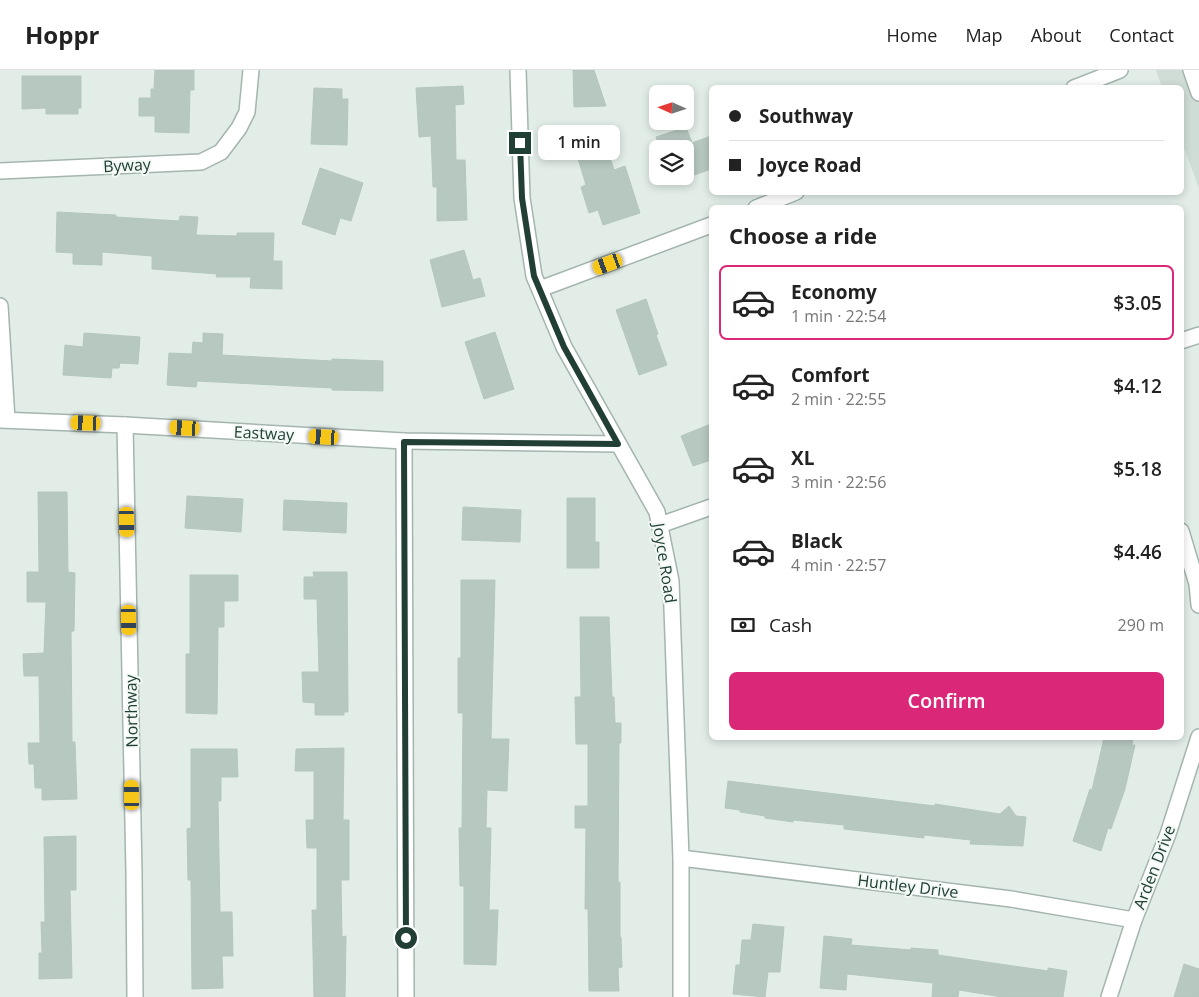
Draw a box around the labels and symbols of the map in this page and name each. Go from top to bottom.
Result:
north arrow [649,85,694,130]
callout: 1 min [538,126,620,160]
route end [509,132,531,154]
street label: Byway [103,153,152,177]
car [591,252,624,276]
car [70,415,101,431]
car [169,420,200,436]
street label: Eastway [233,420,296,446]
car [308,429,339,445]
car [119,507,134,537]
street label: Joyce Road [647,519,682,605]
car [121,605,136,635]
street label: Northway [119,673,143,748]
car [124,780,139,810]
street label: Arden Drive [1128,822,1180,912]
street label: Huntley Drive [856,869,960,903]
route start [395,927,417,949]

